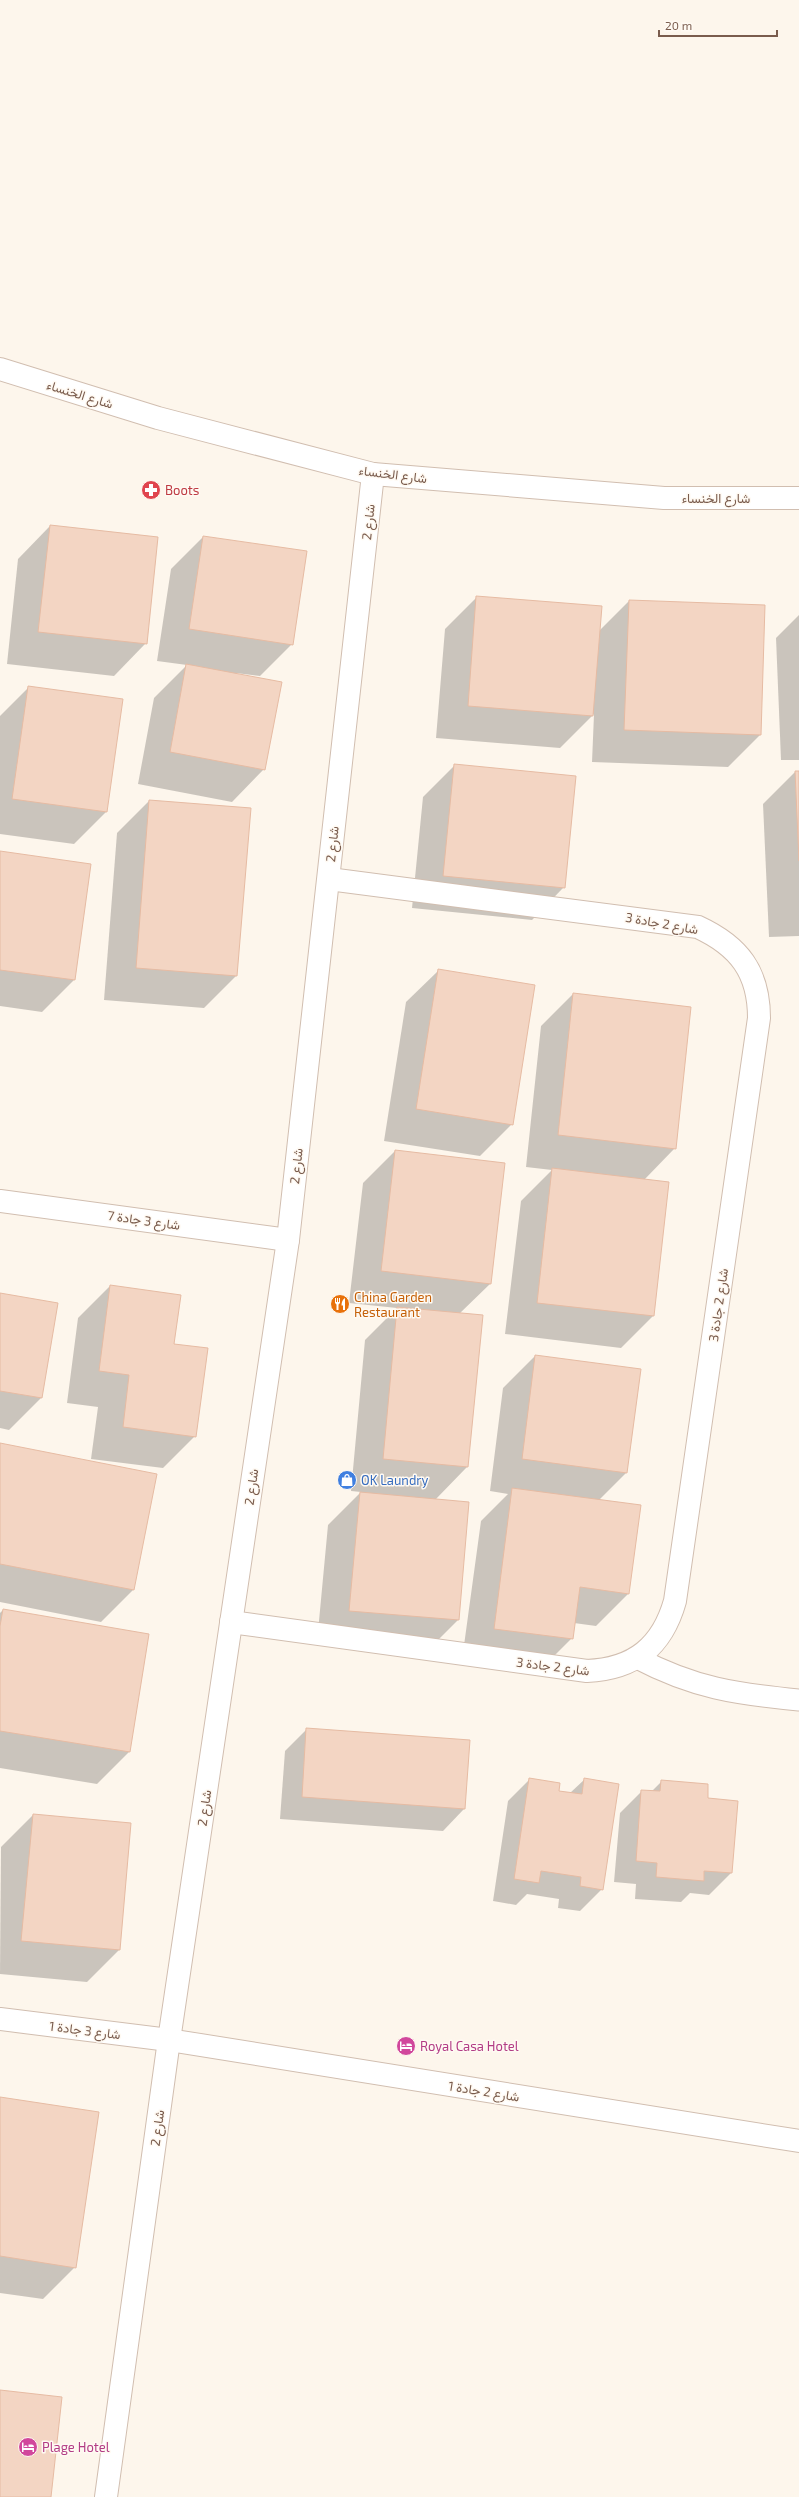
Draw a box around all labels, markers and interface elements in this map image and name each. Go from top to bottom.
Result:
scale bar [659,12,777,38]
text: 20 m [665,18,692,32]
street label: شارع الخنساء [44,376,115,414]
street label: شارع الخنساء [358,462,428,488]
pharmacy icon: Boots [140,479,162,501]
place label: Boots [165,482,199,498]
street label: شارع الخنساء [682,490,750,508]
street label: شارع 2 [358,503,380,541]
street label: شارع 2 [322,825,344,863]
street label: شارع 2 جادة 3 [624,909,700,939]
street label: شارع 2 [286,1147,308,1185]
street label: شارع 3 جادة 7 [106,1207,181,1235]
street label: شارع 2 جادة 3 [705,1267,733,1343]
place label: China Garden Restaurant [354,1289,432,1320]
restaurant icon: China Garden Restaurant [329,1293,351,1315]
street label: شارع 2 [241,1468,263,1506]
shop icon: OK Laundry [336,1469,358,1491]
place label: OK Laundry [361,1472,429,1488]
street label: شارع 2 جادة 3 [515,1654,591,1680]
street label: شارع 2 [194,1789,216,1827]
street label: شارع 3 جادة 1 [48,2018,122,2044]
hotel icon: Royal Casa Hotel [395,2035,417,2057]
place label: Royal Casa Hotel [420,2038,519,2054]
street label: شارع 2 جادة 1 [447,2077,521,2106]
street label: شارع 2 [147,2109,169,2147]
hotel icon: Plage Hotel [17,2436,39,2458]
place label: Plage Hotel [42,2439,110,2455]

